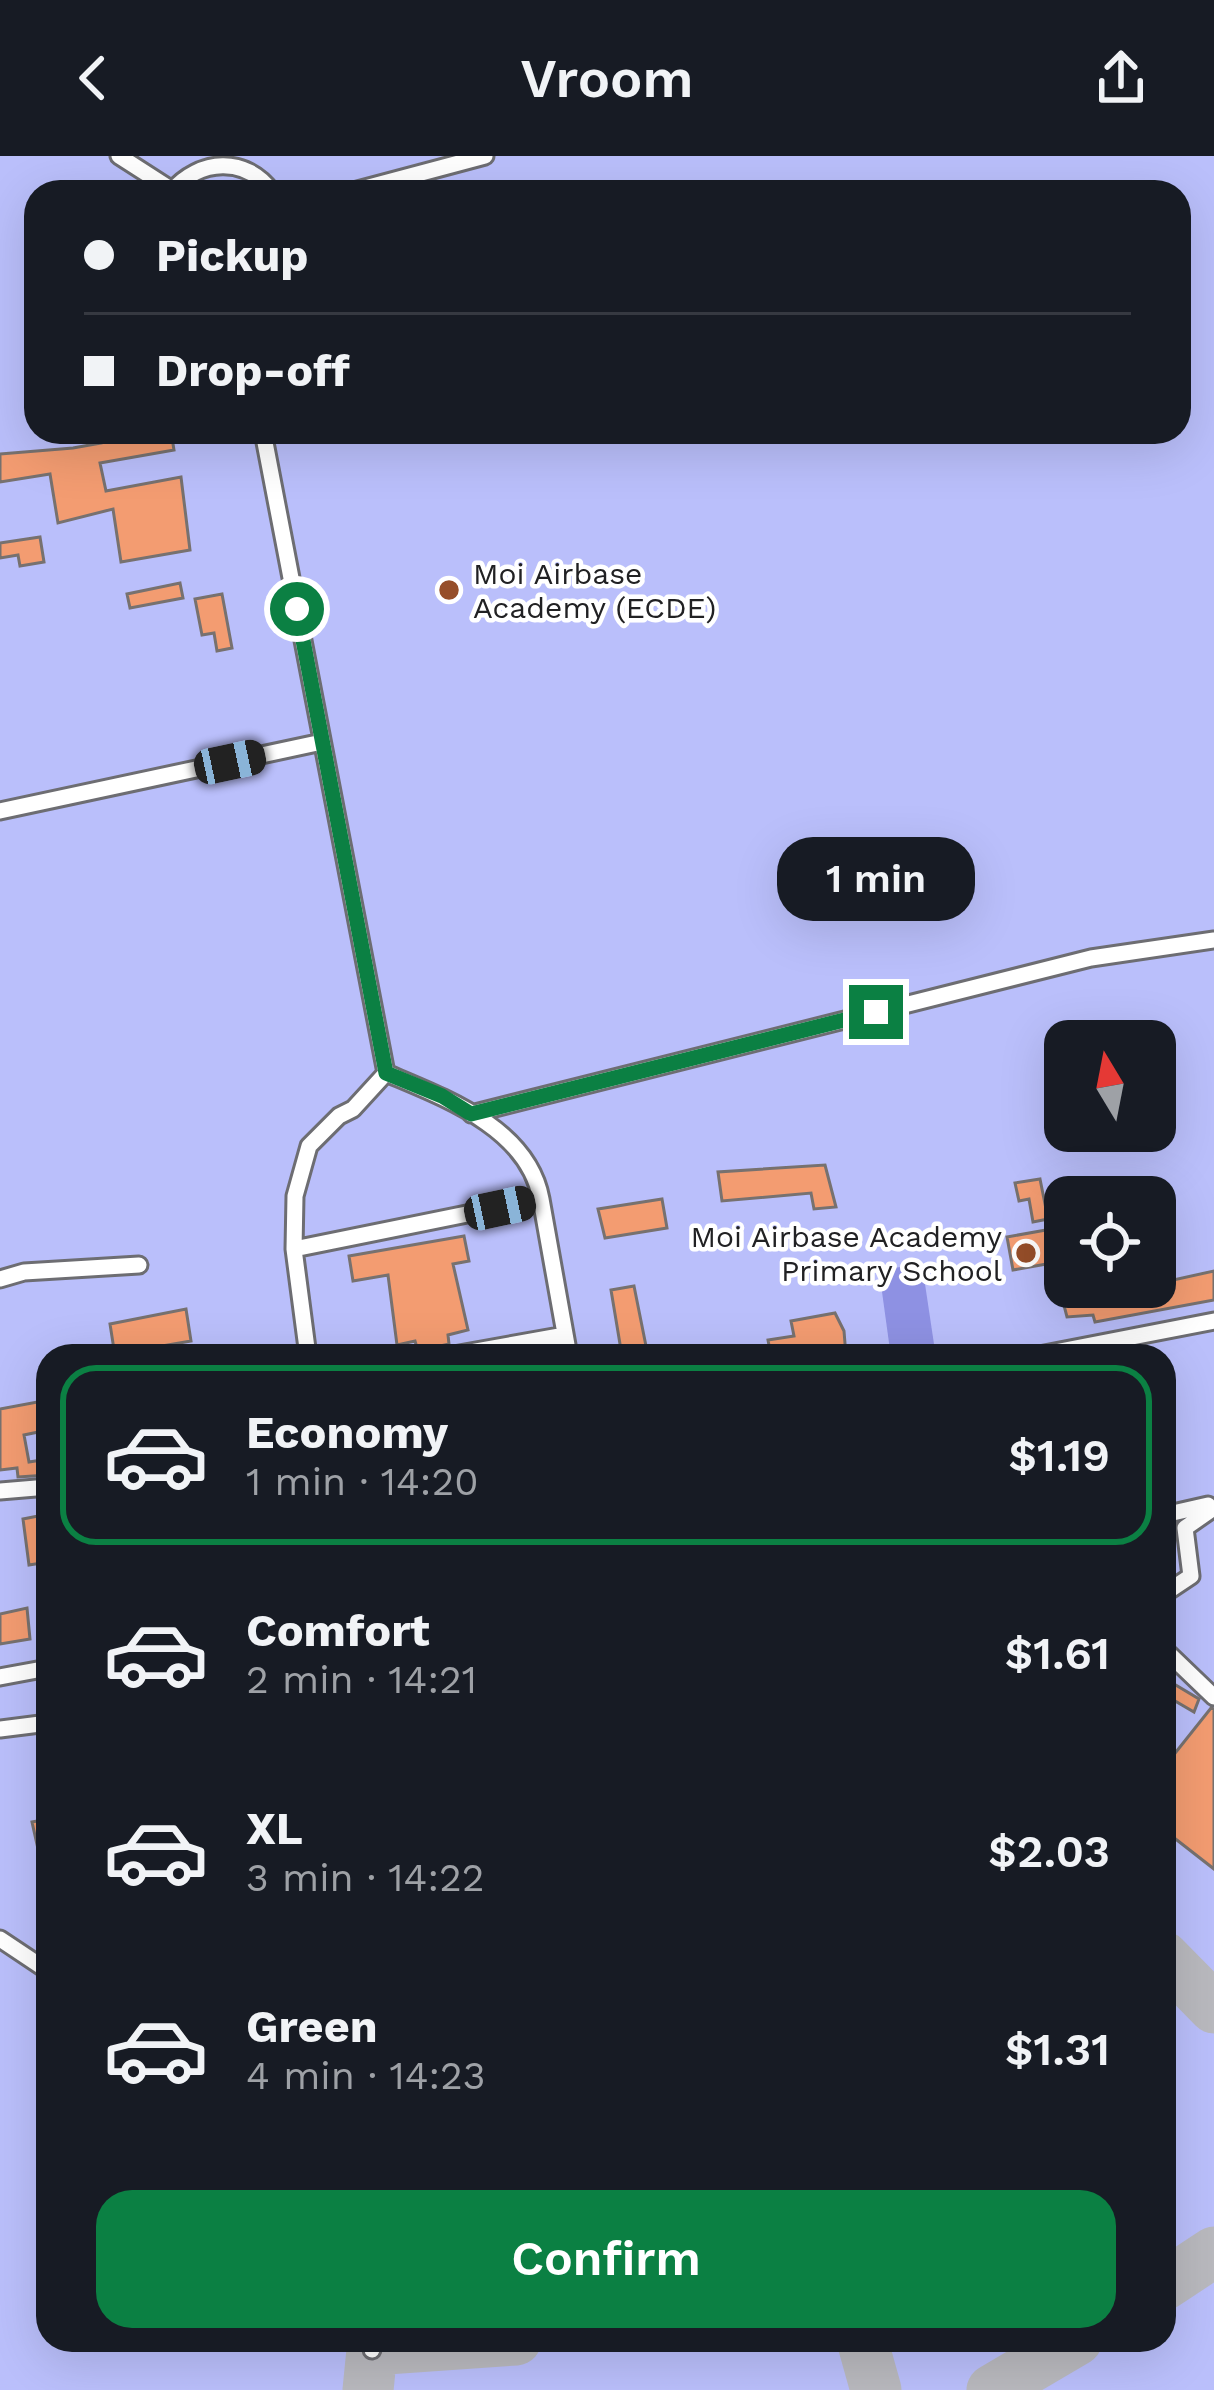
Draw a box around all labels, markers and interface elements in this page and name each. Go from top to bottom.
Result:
icon: back [60,45,126,111]
icon: share [1088,45,1154,111]
text: Vroom [521,47,693,110]
text: Pickup [156,229,308,282]
text: Drop-off [156,344,350,397]
place label: Moi Airbase Academy (ECDE) [473,556,716,625]
marker: Moi Airbase Academy (ECDE) [436,577,462,603]
route start [270,582,324,636]
car [191,737,269,787]
callout: 1 min [777,838,975,922]
text: 1 min [826,856,926,901]
route end [849,985,903,1039]
north arrow [1044,1020,1176,1152]
map controls [1044,1020,1176,1308]
button: locate [1044,1176,1176,1308]
car [461,1183,539,1233]
place label: Moi Airbase Academy Primary School [691,1219,1003,1288]
marker: Moi Airbase Academy Primary School [1013,1240,1039,1266]
icon: car [102,1401,210,1509]
text: Economy [246,1406,448,1459]
text: $1.19 [1008,1429,1110,1482]
text: 1 min · 14:20 [246,1459,478,1504]
icon: car [102,1599,210,1707]
text: Comfort [246,1604,430,1657]
text: $1.61 [1005,1627,1110,1680]
text: 2 min · 14:21 [246,1657,477,1702]
icon: car [102,1797,210,1905]
text: XL [246,1802,303,1855]
text: $2.03 [988,1825,1110,1878]
text: 3 min · 14:22 [246,1855,484,1900]
icon: car [102,1995,210,2103]
text: Green [246,2000,378,2053]
text: $1.31 [1005,2023,1110,2076]
text: 4 min · 14:23 [246,2053,486,2098]
button: Confirm [96,2190,1116,2328]

